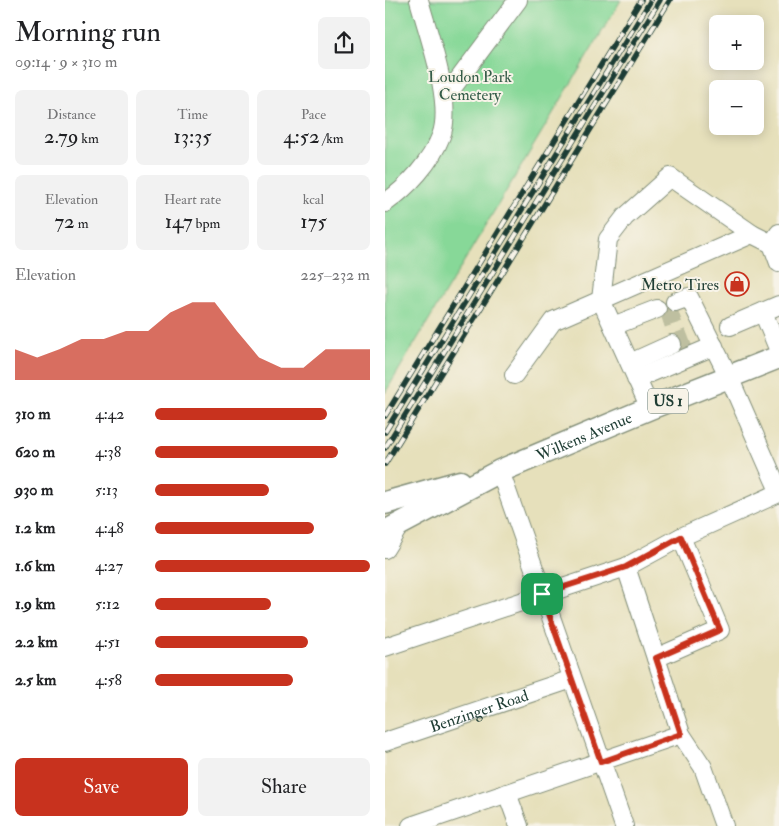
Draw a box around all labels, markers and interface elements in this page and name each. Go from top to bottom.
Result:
text: Morning run [15,15,161,50]
map controls [709,15,764,135]
button: + [709,15,764,70]
button: share [318,17,370,69]
text: 09:14 · 9 × 310 m [15,52,117,72]
park label: Loudon Park Cemetery [428,67,512,105]
button: − [709,80,764,135]
text: Distance [47,106,96,123]
text: Time [177,106,208,123]
text: Pace [301,106,326,123]
text: 2.79 [44,123,78,150]
text: 13:35 [173,123,212,150]
text: 4:52 [283,123,320,150]
text: km [78,130,99,147]
text: /km [320,130,344,147]
text: Elevation [45,191,98,208]
text: Heart rate [164,191,221,208]
text: kcal [303,191,324,208]
text: 72 [54,208,75,235]
text: 147 [165,208,193,235]
text: 175 [300,208,327,235]
text: m [75,215,89,232]
text: bpm [193,215,220,232]
text: Elevation [15,265,76,285]
text: 225–232 m [301,265,370,285]
shop icon: Metro Tires [724,271,750,297]
place label: Metro Tires [641,275,719,295]
road number: US 1 [648,388,688,414]
text: 310 m [15,404,51,424]
text: 4:42 [95,404,124,424]
street label: Wilkens Avenue [532,408,635,466]
text: 620 m [15,442,55,462]
text: 4:38 [95,442,121,462]
text: 930 m [15,480,53,500]
text: 5:13 [95,480,118,500]
text: 1.2 km [15,518,55,538]
text: 4:48 [95,518,124,538]
text: 1.6 km [15,556,55,576]
text: 4:27 [95,556,123,576]
pin [521,573,563,615]
icon: arrive [528,580,556,608]
text: 1.9 km [15,594,55,614]
text: 5:12 [95,594,120,614]
text: 2.2 km [15,632,58,652]
text: 4:51 [95,632,120,652]
text: 2.5 km [15,670,56,690]
text: 4:58 [95,670,122,690]
street label: Benzinger Road [427,685,531,737]
button: Save [15,758,188,816]
button: Share [198,758,370,816]

